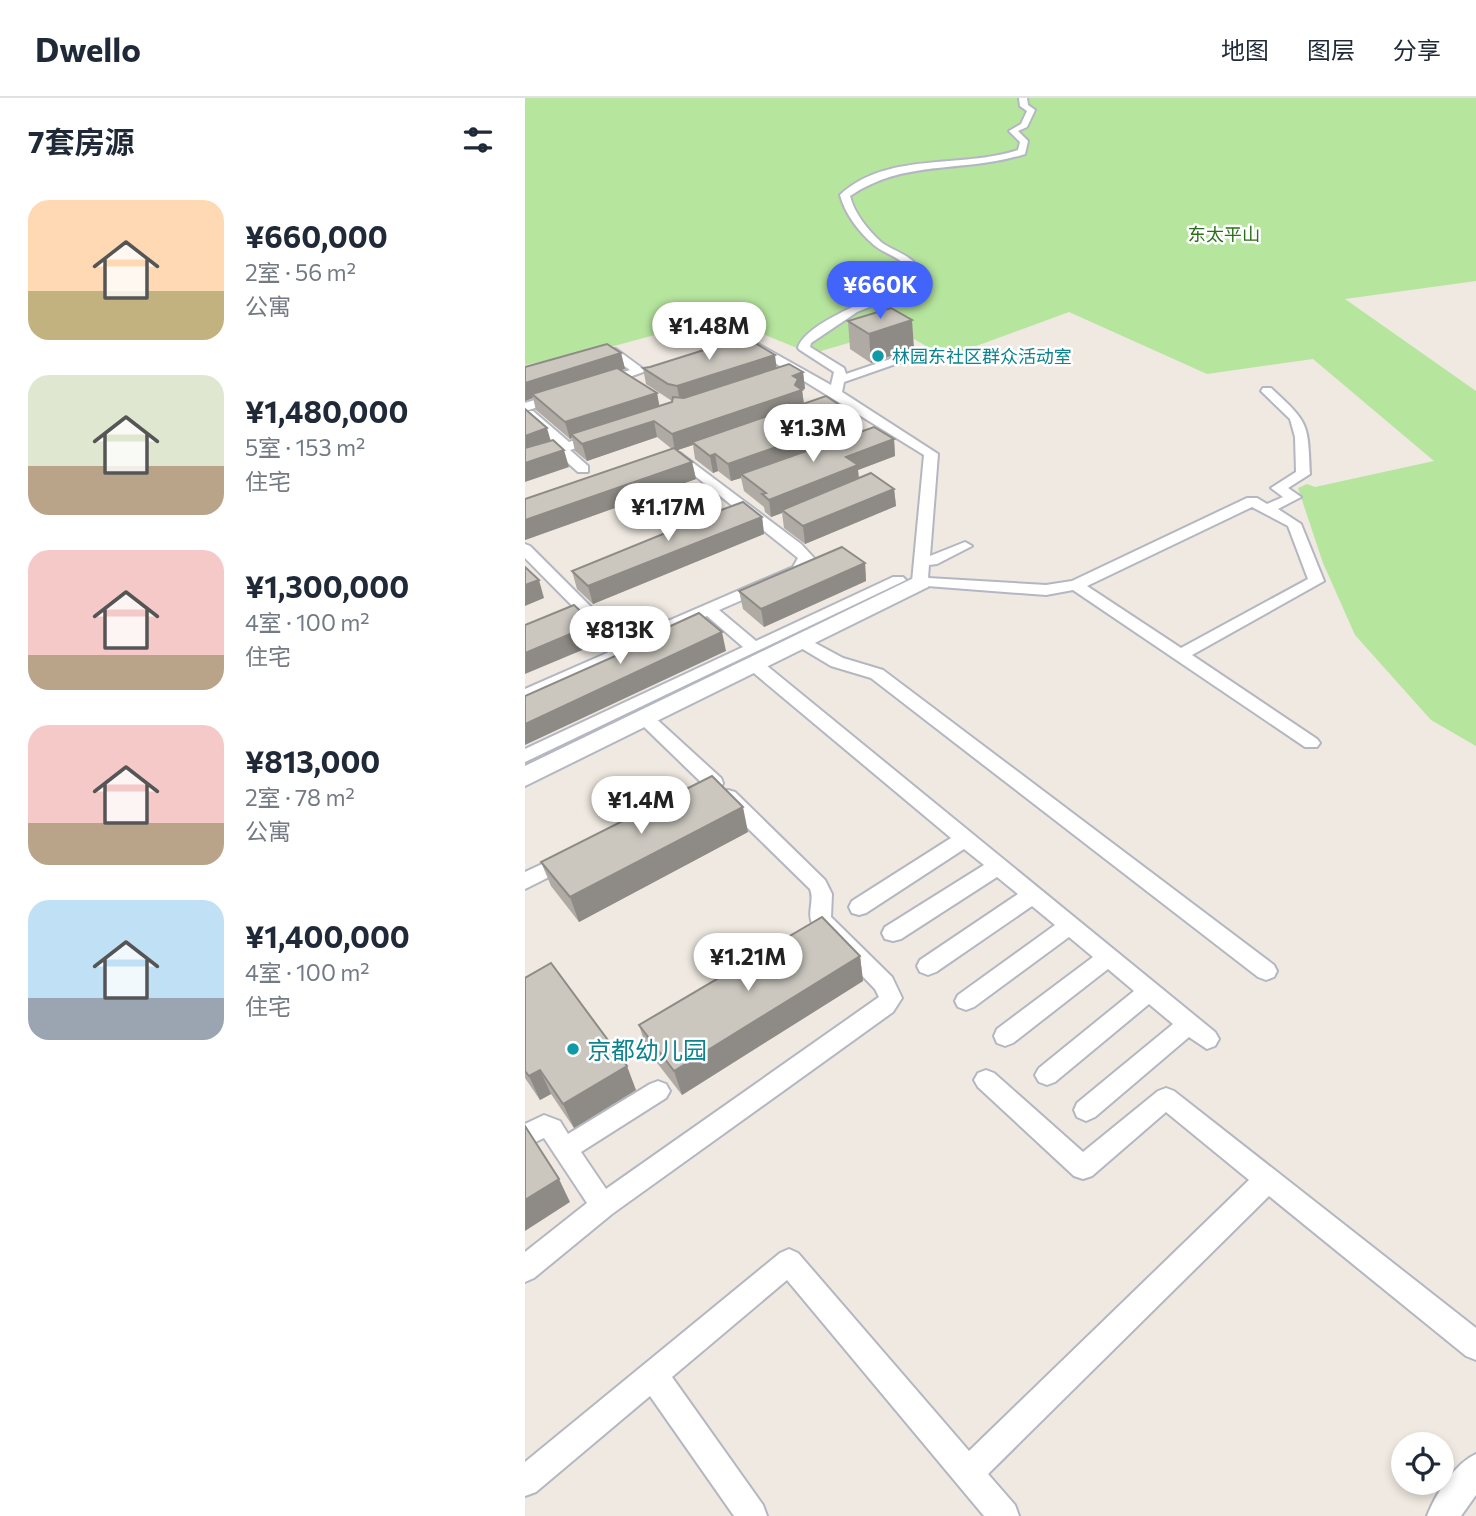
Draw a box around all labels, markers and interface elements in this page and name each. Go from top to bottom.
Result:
text: Dwello [35,28,141,69]
text: 地图 [1221,35,1269,64]
text: 图层 [1307,35,1355,64]
text: 分享 [1393,35,1441,64]
icon: filters [459,121,497,159]
text: 7套房源 [28,122,135,159]
text: ¥660,000 [245,217,388,254]
park label: 东太平山 [1188,223,1260,245]
icon: home [84,228,168,312]
text: 2室 · 56 m² [245,258,356,286]
pin: ¥660K [831,262,929,321]
text: ¥660K [843,270,917,298]
text: 公寓 [245,292,291,320]
pin: ¥1.48M [652,302,766,362]
text: ¥1.48M [668,311,750,339]
place label: 林园东社区群众活动室 [892,345,1072,367]
marker: 林园东社区群众活动室 [870,348,886,364]
text: ¥1,480,000 [245,392,408,429]
icon: home [84,403,168,487]
pin: ¥1.3M [764,404,862,464]
text: ¥1.3M [780,413,846,441]
text: 5室 · 153 m² [245,433,365,461]
text: 住宅 [245,467,291,495]
pin: ¥1.17M [611,484,725,543]
text: ¥1.17M [631,492,705,520]
text: ¥1,300,000 [245,567,409,604]
icon: home [84,578,168,662]
pin: ¥813K [571,606,669,666]
text: 4室 · 100 m² [245,608,370,636]
text: ¥813K [586,615,654,643]
text: 住宅 [245,642,291,670]
text: ¥813,000 [245,742,380,779]
icon: home [84,753,168,837]
pin: ¥1.4M [592,776,690,836]
text: 2室 · 78 m² [245,783,355,811]
text: ¥1.4M [607,785,675,813]
text: 公寓 [245,817,291,845]
text: ¥1,400,000 [245,917,410,954]
icon: home [84,928,168,1012]
pin: ¥1.21M [691,934,805,993]
text: ¥1.21M [710,942,786,970]
text: 4室 · 100 m² [245,958,370,986]
text: 住宅 [245,992,291,1020]
place label: 京都幼儿园 [587,1035,707,1064]
marker: 京都幼儿园 [565,1041,581,1057]
map controls [1391,1432,1454,1495]
button: locate [1391,1432,1454,1495]

